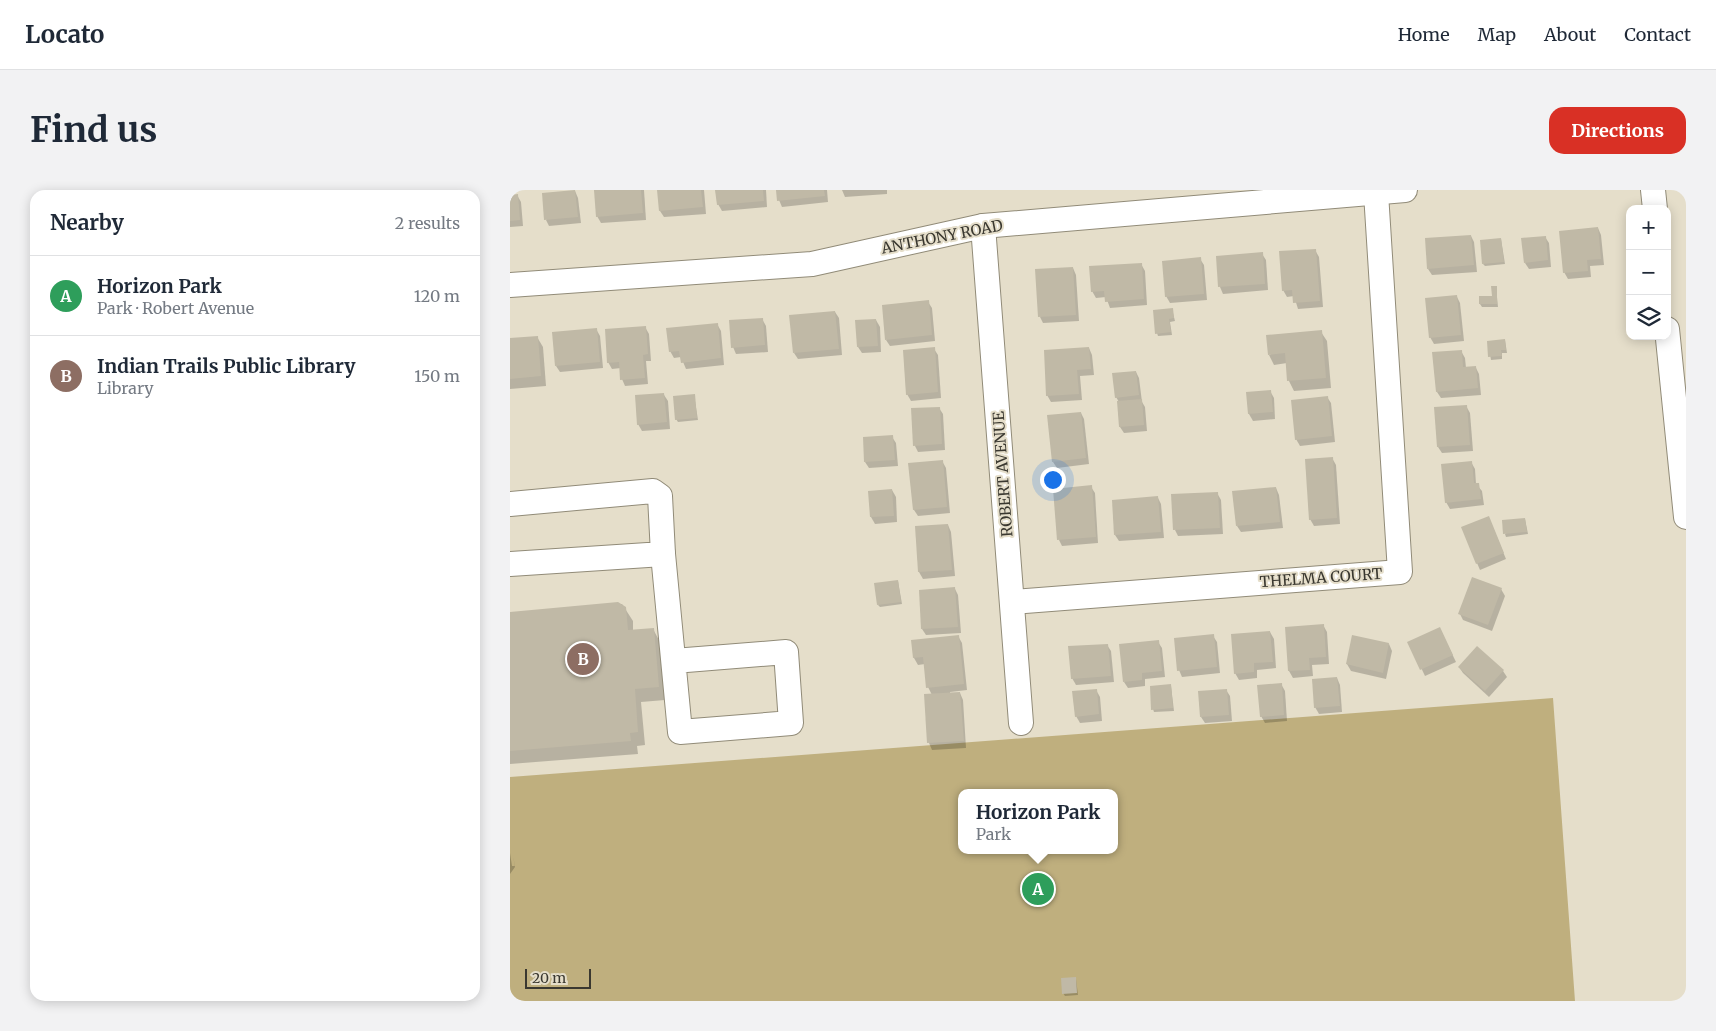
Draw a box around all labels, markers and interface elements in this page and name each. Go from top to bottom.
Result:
text: Locato [25,19,104,50]
text: Home [1398,23,1450,46]
text: Map [1478,23,1516,46]
text: About [1544,23,1596,46]
text: Contact [1624,23,1691,46]
button: Directions [1549,107,1686,154]
text: Find us [30,108,157,152]
map controls [1626,205,1671,340]
button: + [1626,205,1671,250]
text: Nearby [50,209,124,236]
text: 2 results [395,213,460,233]
street label: ANTHONY ROAD [879,215,1004,258]
button: − [1626,250,1671,295]
text: Horizon Park [97,274,222,298]
text: A [60,286,72,306]
text: 120 m [414,286,460,306]
button: layers [1626,295,1671,340]
text: Park · Robert Avenue [97,298,254,318]
text: Indian Trails Public Library [97,354,355,378]
text: B [60,366,72,386]
text: 150 m [414,366,460,386]
text: Library [97,378,154,398]
street label: ROBERT AVENUE [989,410,1016,537]
your location [1040,467,1066,493]
street label: THELMA COURT [1259,564,1384,591]
pin: B [567,640,599,678]
popup [958,789,1118,854]
text: Horizon Park [976,800,1100,824]
text: Park [976,824,1011,844]
pin: A [1022,870,1054,908]
scale bar [525,966,591,989]
text: 20 m [532,969,566,987]

